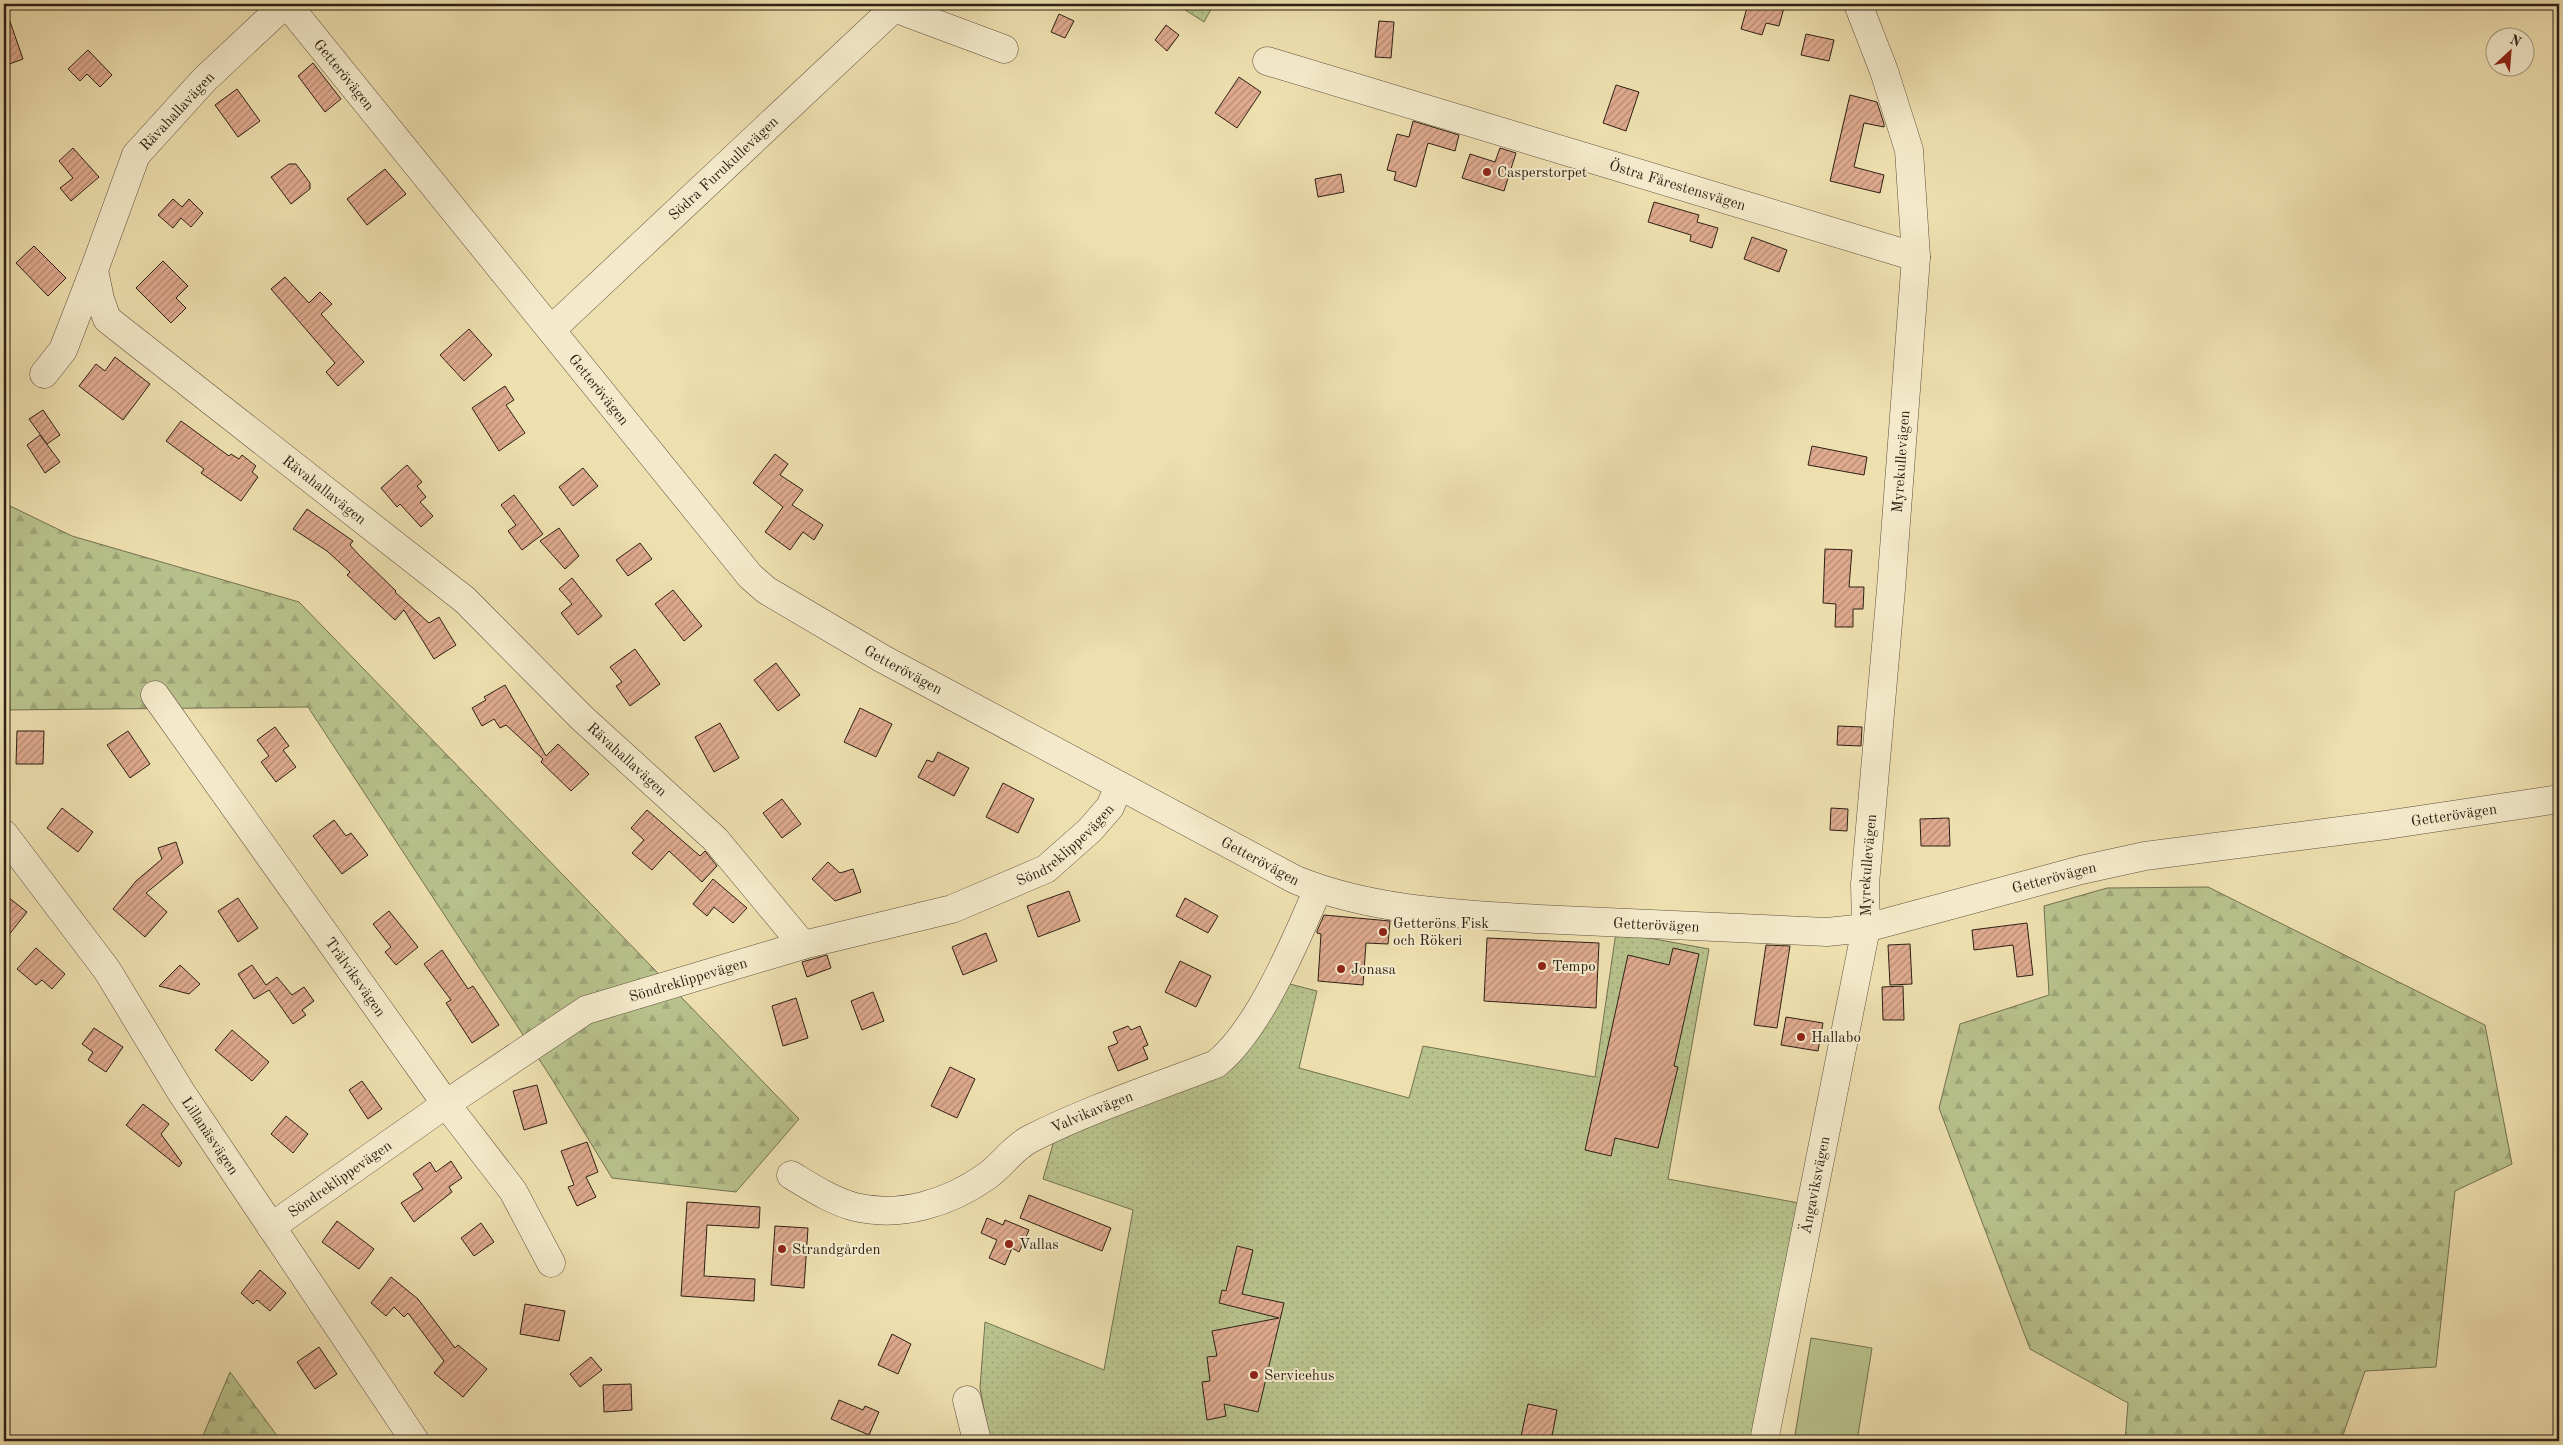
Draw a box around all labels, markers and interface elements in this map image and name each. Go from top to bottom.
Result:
north arrow [2486,28,2536,78]
text: N [2507,33,2523,50]
street label: Getterövägen [310,37,376,114]
street label: Rävahallavägen [138,70,218,154]
street label: Södra Furukullevägen [667,114,782,224]
street label: Östra Fårestensvägen [1607,156,1747,214]
marker: Casperstorpet [1481,166,1493,178]
place label: Casperstorpet [1497,166,1587,181]
street label: Getterövägen [565,352,631,429]
street label: Myrekullevägen [1891,410,1913,514]
street label: Rävahallavägen [279,454,368,528]
street label: Getterövägen [861,644,944,698]
street label: Rävahallavägen [584,720,669,800]
street label: Söndreklippevägen [1014,802,1118,890]
street label: Getterövägen [2410,802,2498,830]
street label: Myrekullevägen [1859,813,1880,917]
street label: Getterövägen [1218,835,1301,889]
street label: Getterövägen [2011,861,2098,897]
place label: Getteröns Fisk och Rökeri [1393,917,1489,949]
street label: Getterövägen [1613,917,1700,936]
marker: Getteröns Fisk och Rökeri [1377,926,1389,938]
street label: Trälviksvägen [321,935,387,1020]
street label: Söndreklippevägen [628,956,749,1006]
marker: Tempo [1536,960,1548,972]
place label: Tempo [1552,960,1596,975]
marker: Jonasa [1335,963,1347,975]
place label: Jonasa [1351,963,1397,978]
marker: Hallabo [1795,1031,1807,1043]
place label: Hallabo [1811,1031,1861,1046]
street label: Valvikavägen [1049,1090,1135,1137]
street label: Lillanäsvägen [178,1095,240,1178]
street label: Ängaviksvägen [1796,1135,1833,1236]
street label: Söndreklippevägen [286,1139,395,1221]
marker: Vallas [1003,1238,1015,1250]
place label: Vallas [1019,1238,1059,1253]
marker: Strandgården [776,1243,788,1255]
place label: Strandgården [792,1243,881,1258]
marker: Servicehus [1248,1369,1260,1381]
place label: Servicehus [1264,1369,1334,1384]

